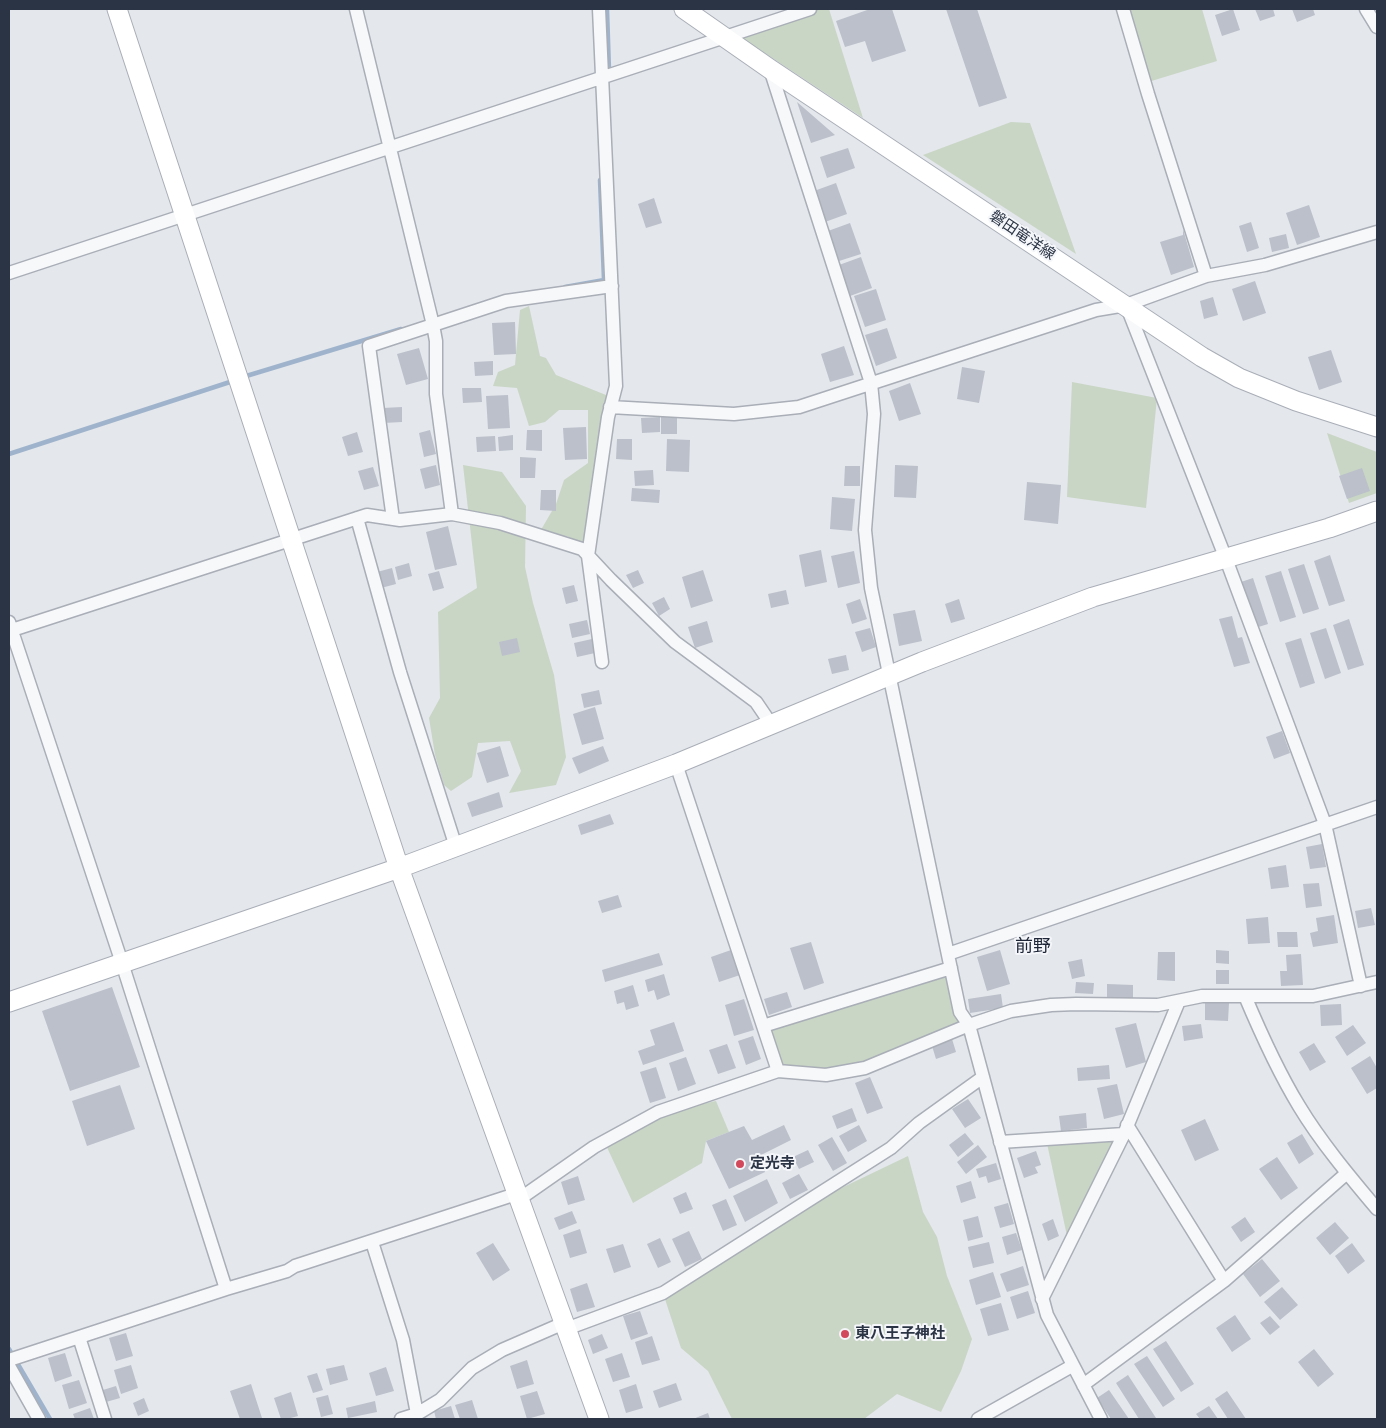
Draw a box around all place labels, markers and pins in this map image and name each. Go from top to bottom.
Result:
place label: 定光寺 [750,1155,795,1173]
marker: 定光寺 [734,1158,746,1170]
place label: 東八王子神社 [855,1325,945,1343]
marker: 東八王子神社 [839,1328,851,1340]

